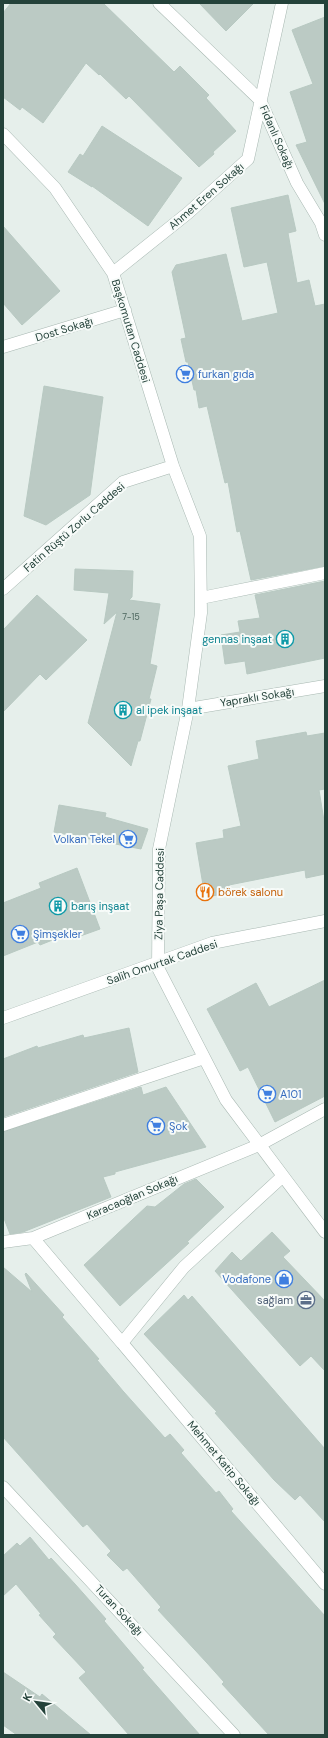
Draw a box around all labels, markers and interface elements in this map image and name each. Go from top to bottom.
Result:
street label: Fidanlı Sokağı [257,103,297,171]
street label: Ahmet Eren Sokağı [165,159,247,233]
street label: Başkomutan Caddesi [109,278,153,384]
street label: Dost Sokağı [33,314,95,344]
supermarket icon: furkan gıda [175,364,195,384]
place label: furkan gıda [198,367,254,381]
street label: Fatin Rüştü Zorlu Caddesi [21,479,127,575]
house number: 7-15 [122,611,140,623]
building icon: gennas inşaat [275,629,295,649]
place label: gennas inşaat [202,632,272,646]
street label: Yapraklı Sokağı [219,684,295,710]
building icon: al ipek inşaat [113,700,133,720]
place label: al ipek inşaat [136,703,202,717]
supermarket icon: Volkan Tekel [118,829,138,849]
place label: Volkan Tekel [53,832,115,846]
street label: Ziya Paşa Caddesi [151,848,167,940]
restaurant icon: börek salonu [195,882,215,902]
place label: börek salonu [218,885,283,899]
building icon: barış inşaat [48,896,68,916]
place label: barış inşaat [71,899,129,913]
supermarket icon: Şimşekler [10,924,30,944]
place label: Şimşekler [33,927,82,941]
street label: Salih Omurtak Caddesi [105,936,219,988]
supermarket icon: A101 [257,1084,277,1104]
place label: A101 [280,1087,301,1101]
supermarket icon: Şok [146,1116,166,1136]
place label: Şok [169,1119,188,1133]
street label: Karacaoğlan Sokağı [84,1171,180,1223]
shop icon: Vodafone [274,1269,294,1289]
place label: Vodafone [222,1272,271,1286]
office icon: sağlam [296,1290,316,1310]
place label: sağlam [257,1293,293,1307]
street label: Mehmet Katip Sokağı [184,1418,264,1508]
street label: Turan Sokağı [92,1582,146,1638]
north arrow [16,1682,56,1722]
text: K [19,1691,35,1704]

